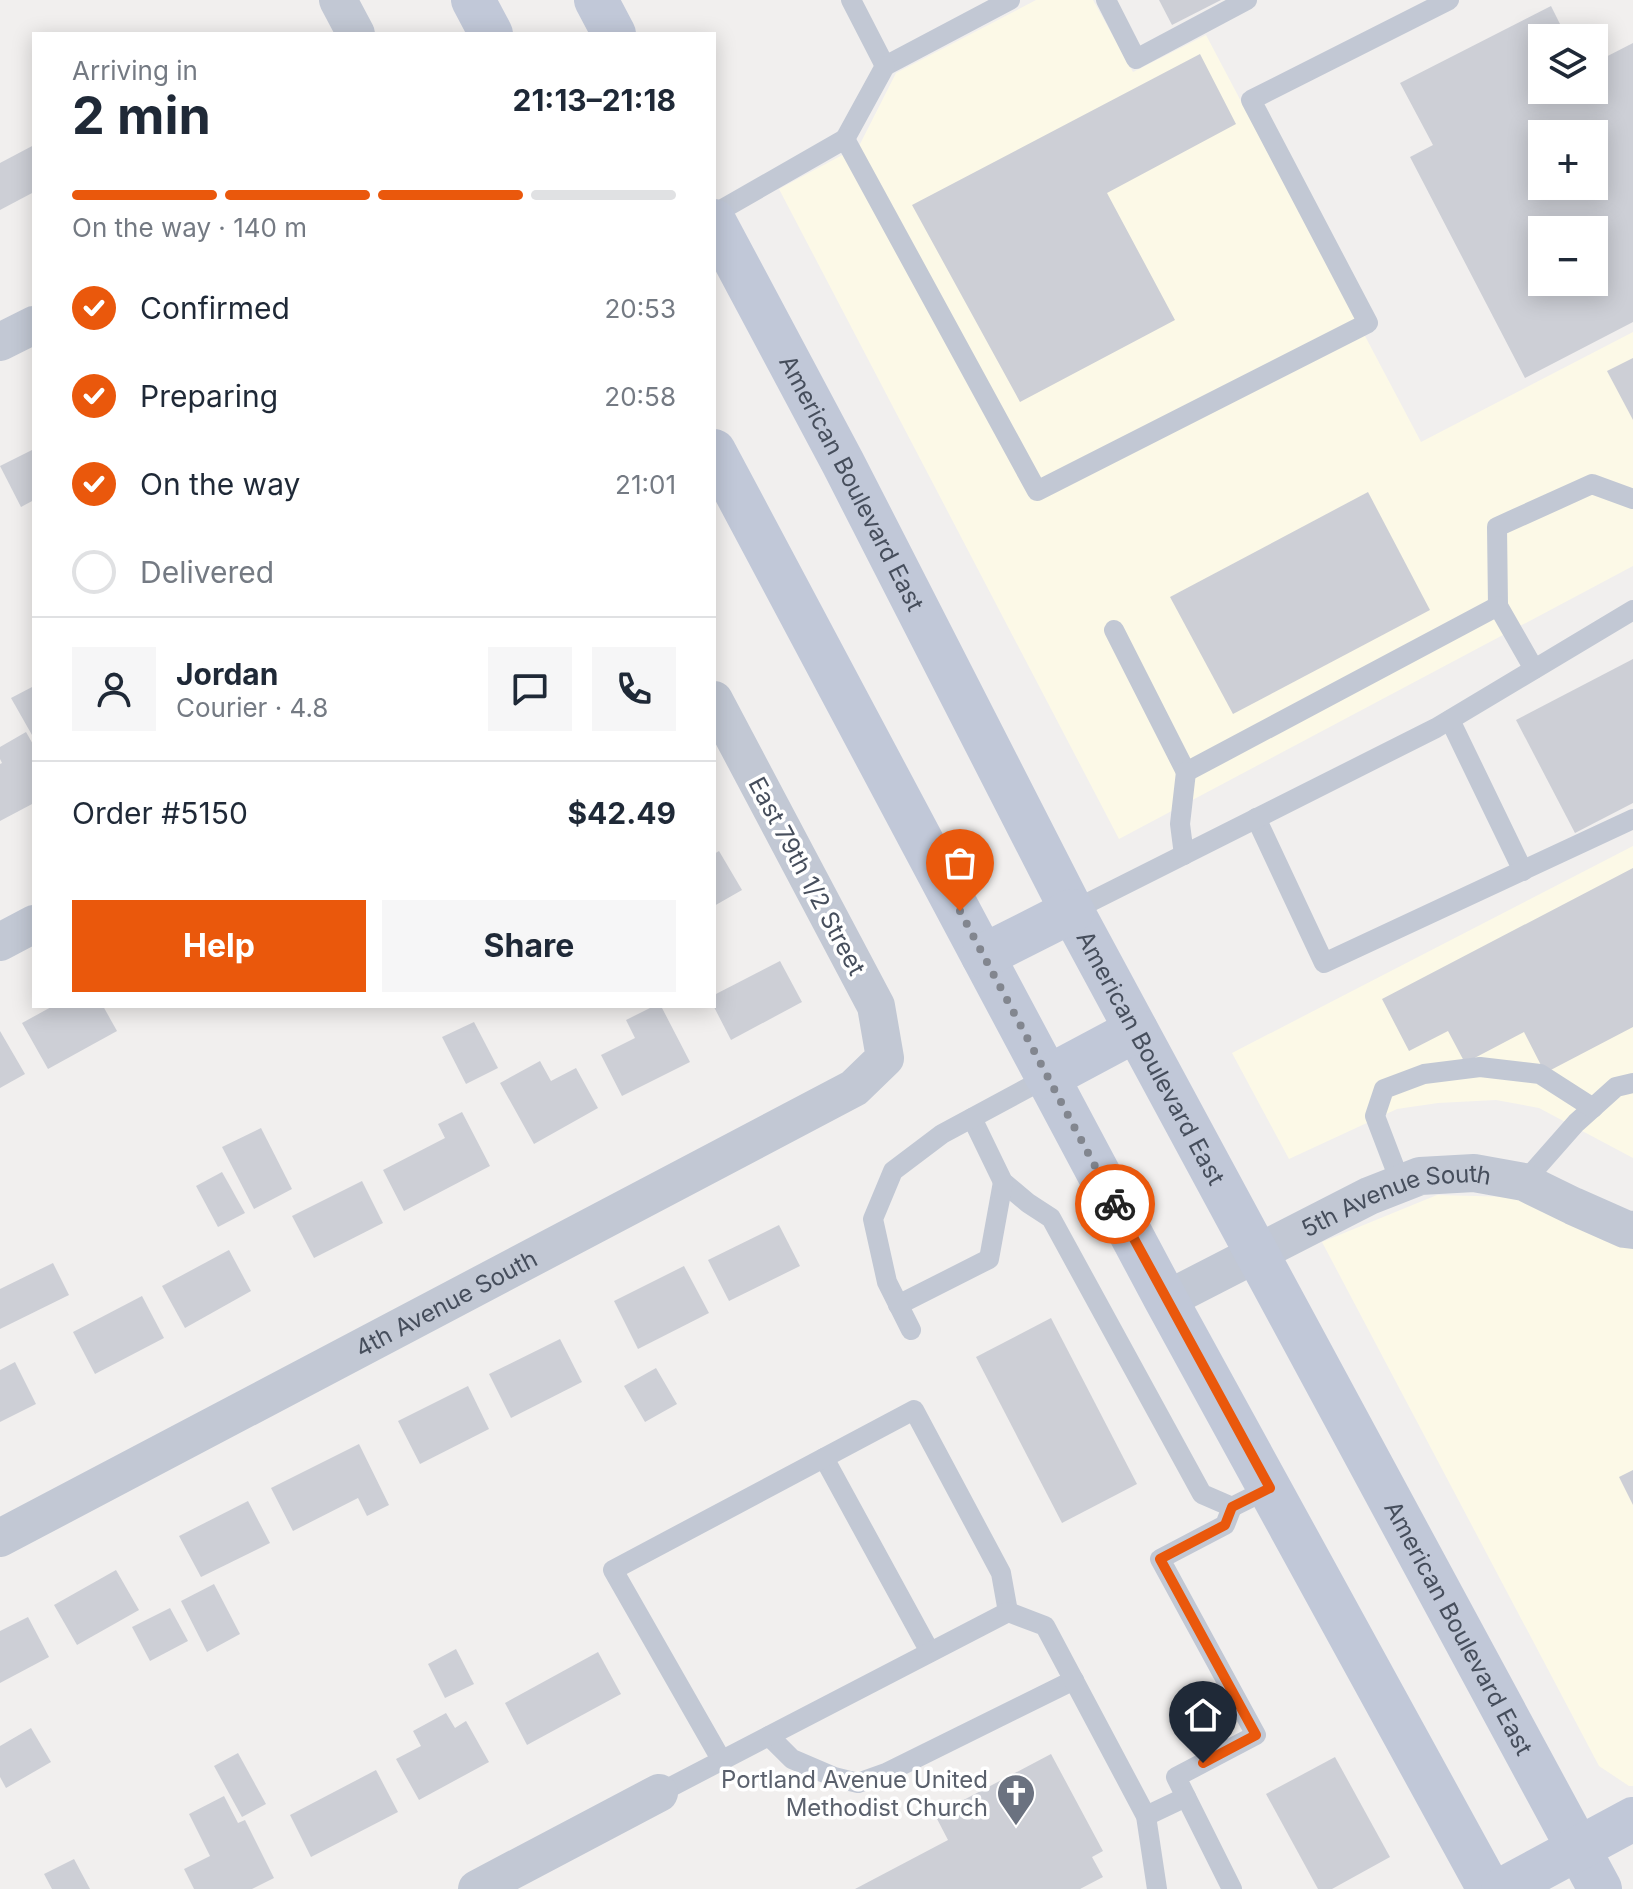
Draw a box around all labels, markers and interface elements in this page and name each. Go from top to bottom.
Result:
map controls [1528,24,1608,296]
button: layers [1528,24,1608,104]
text: Arriving in [72,55,198,86]
text: 21:13–21:18 [513,82,676,118]
text: 2 min [72,84,211,147]
button: + [1528,120,1608,200]
text: On the way · 140 m [72,212,307,243]
button: − [1528,216,1608,296]
icon: check [72,286,116,330]
text: Confirmed [140,290,290,326]
text: 20:53 [604,293,676,324]
street label: American Boulevard East [774,350,931,616]
icon: check [72,374,116,418]
text: Preparing [140,378,278,414]
text: 20:58 [604,381,676,412]
icon: check [72,462,116,506]
text: On the way [140,466,300,502]
text: 21:01 [615,469,676,500]
text: Delivered [140,554,274,590]
button: person [72,647,156,731]
button: chat [488,647,572,731]
button: phone [592,647,676,731]
text: Jordan [176,656,278,692]
text: Courier · 4.8 [176,692,328,723]
street label: East 79th 1/2 Street [743,772,872,980]
text: Order #5150 [72,795,248,831]
text: $42.49 [567,795,676,831]
pin [926,829,994,911]
icon: bag [938,841,982,885]
button: Help [72,900,366,992]
button: Share [382,900,676,992]
street label: American Boulevard East [1071,926,1232,1190]
street label: 5th Avenue South [1296,1158,1494,1243]
courier [1075,1164,1155,1244]
icon: bike [1093,1182,1137,1226]
street label: 4th Avenue South [350,1243,542,1363]
street label: American Boulevard East [1379,1496,1539,1760]
pin [1169,1681,1237,1763]
icon: home [1181,1693,1225,1737]
place label: Portland Avenue United Methodist Church [721,1765,988,1822]
church icon: Portland Avenue United Methodist Church [995,1772,1037,1827]

